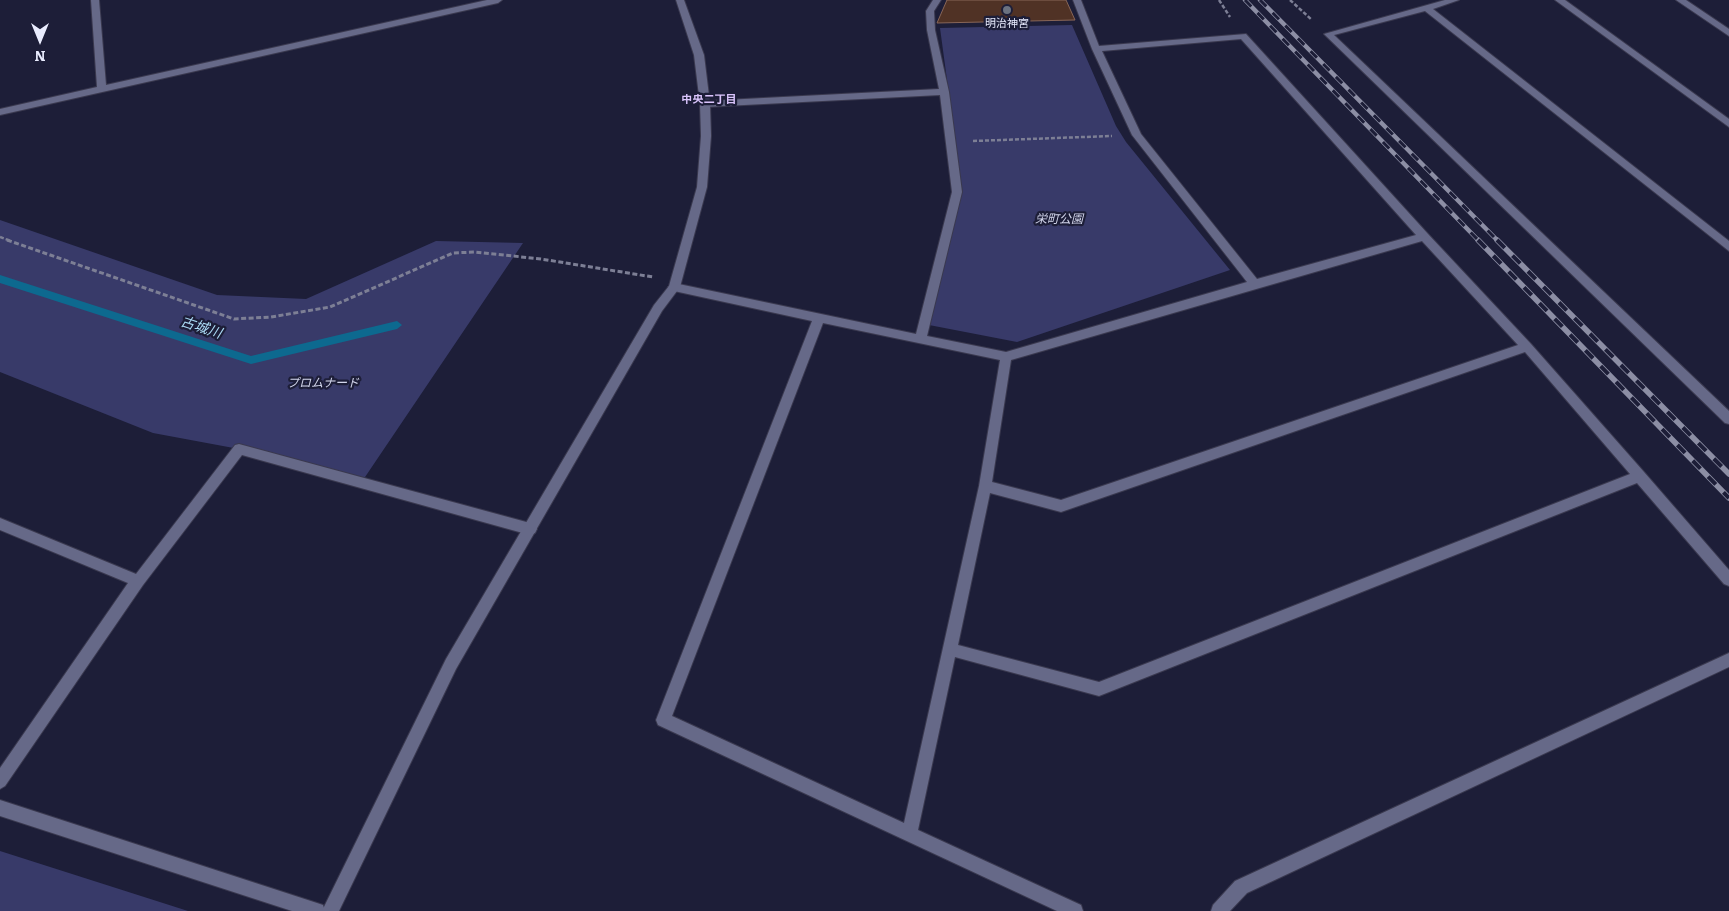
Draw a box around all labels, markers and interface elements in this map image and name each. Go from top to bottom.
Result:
marker: 明治神宮 [1001,4,1013,16]
north arrow [15,15,65,65]
place label: 明治神宮 [985,17,1029,31]
text: N [35,47,45,64]
district label: 中央二丁目 [682,93,736,107]
park label: 栄町公園 [1035,213,1083,227]
water label: 古城川 [178,314,224,342]
park label: プロムナード [287,377,359,391]

